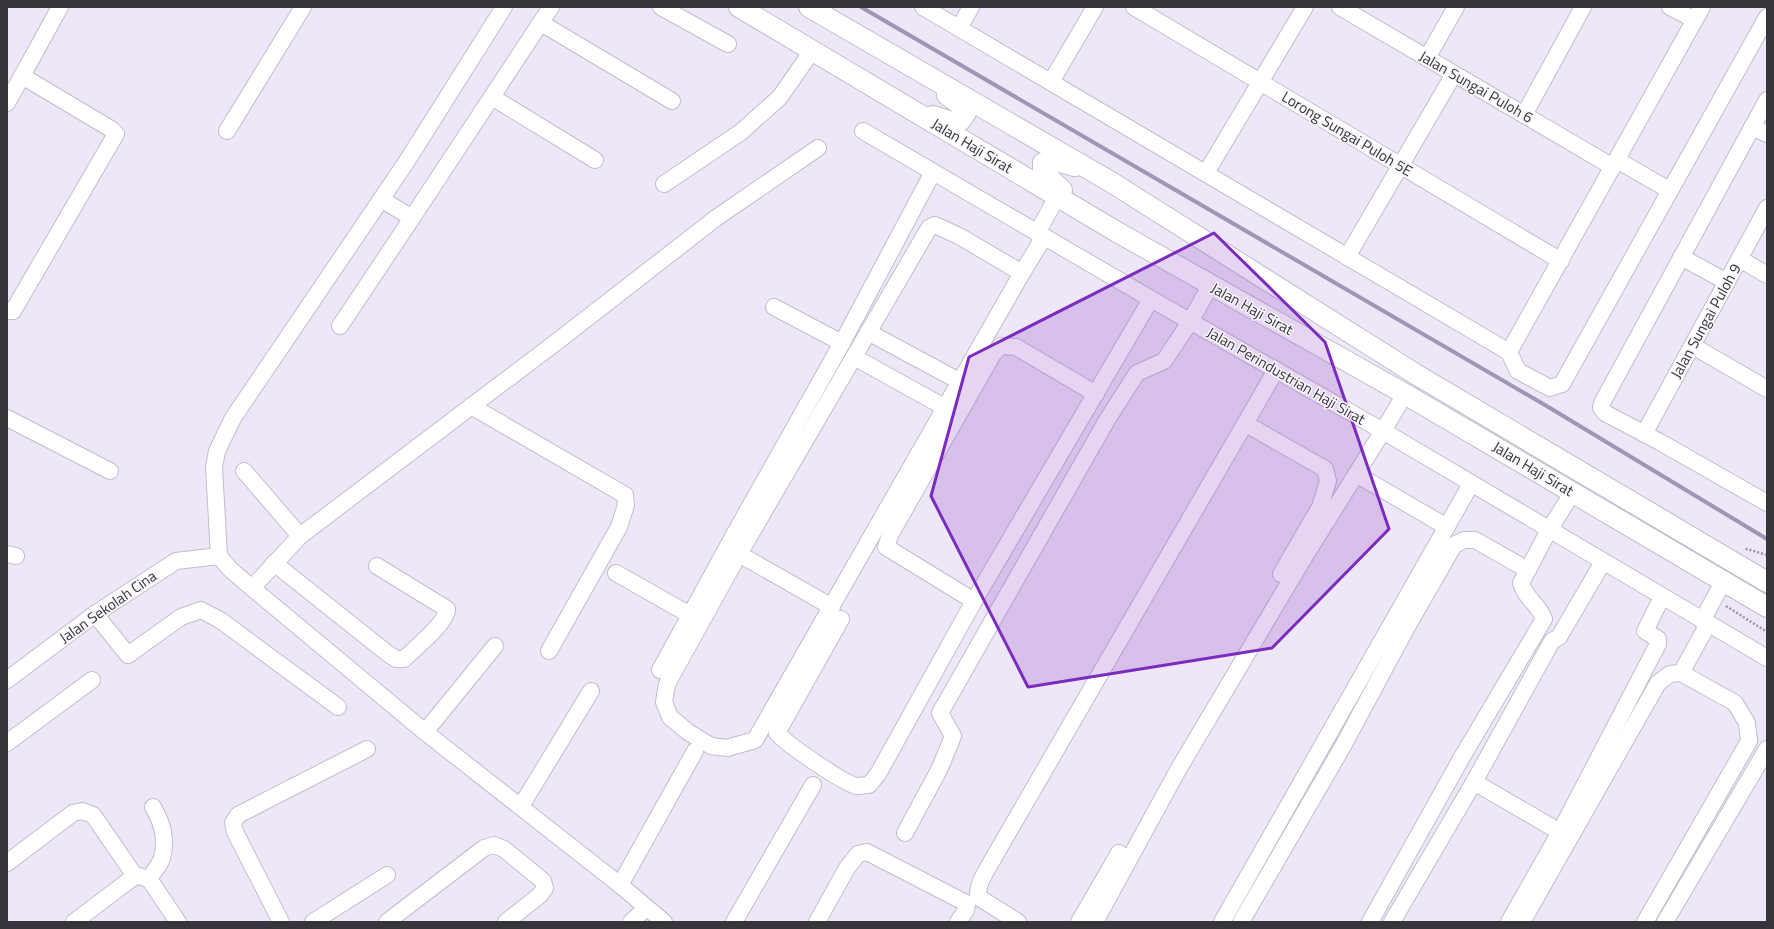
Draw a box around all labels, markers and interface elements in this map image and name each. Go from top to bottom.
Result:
street label: Jalan Sungai Puloh 6 [1415,45,1537,129]
street label: Lorong Sungai Puloh 5E [1277,85,1417,182]
street label: Jalan Haji Sirat [927,112,1018,179]
street label: Jalan Sungai Puloh 9 [1664,259,1747,382]
street label: Jalan Haji Sirat [1207,276,1298,341]
street label: Jalan Perindustrian Haji Sirat [1203,321,1370,431]
street label: Jalan Haji Sirat [1488,435,1579,502]
street label: Jalan Sekolah Cina [54,564,161,649]

